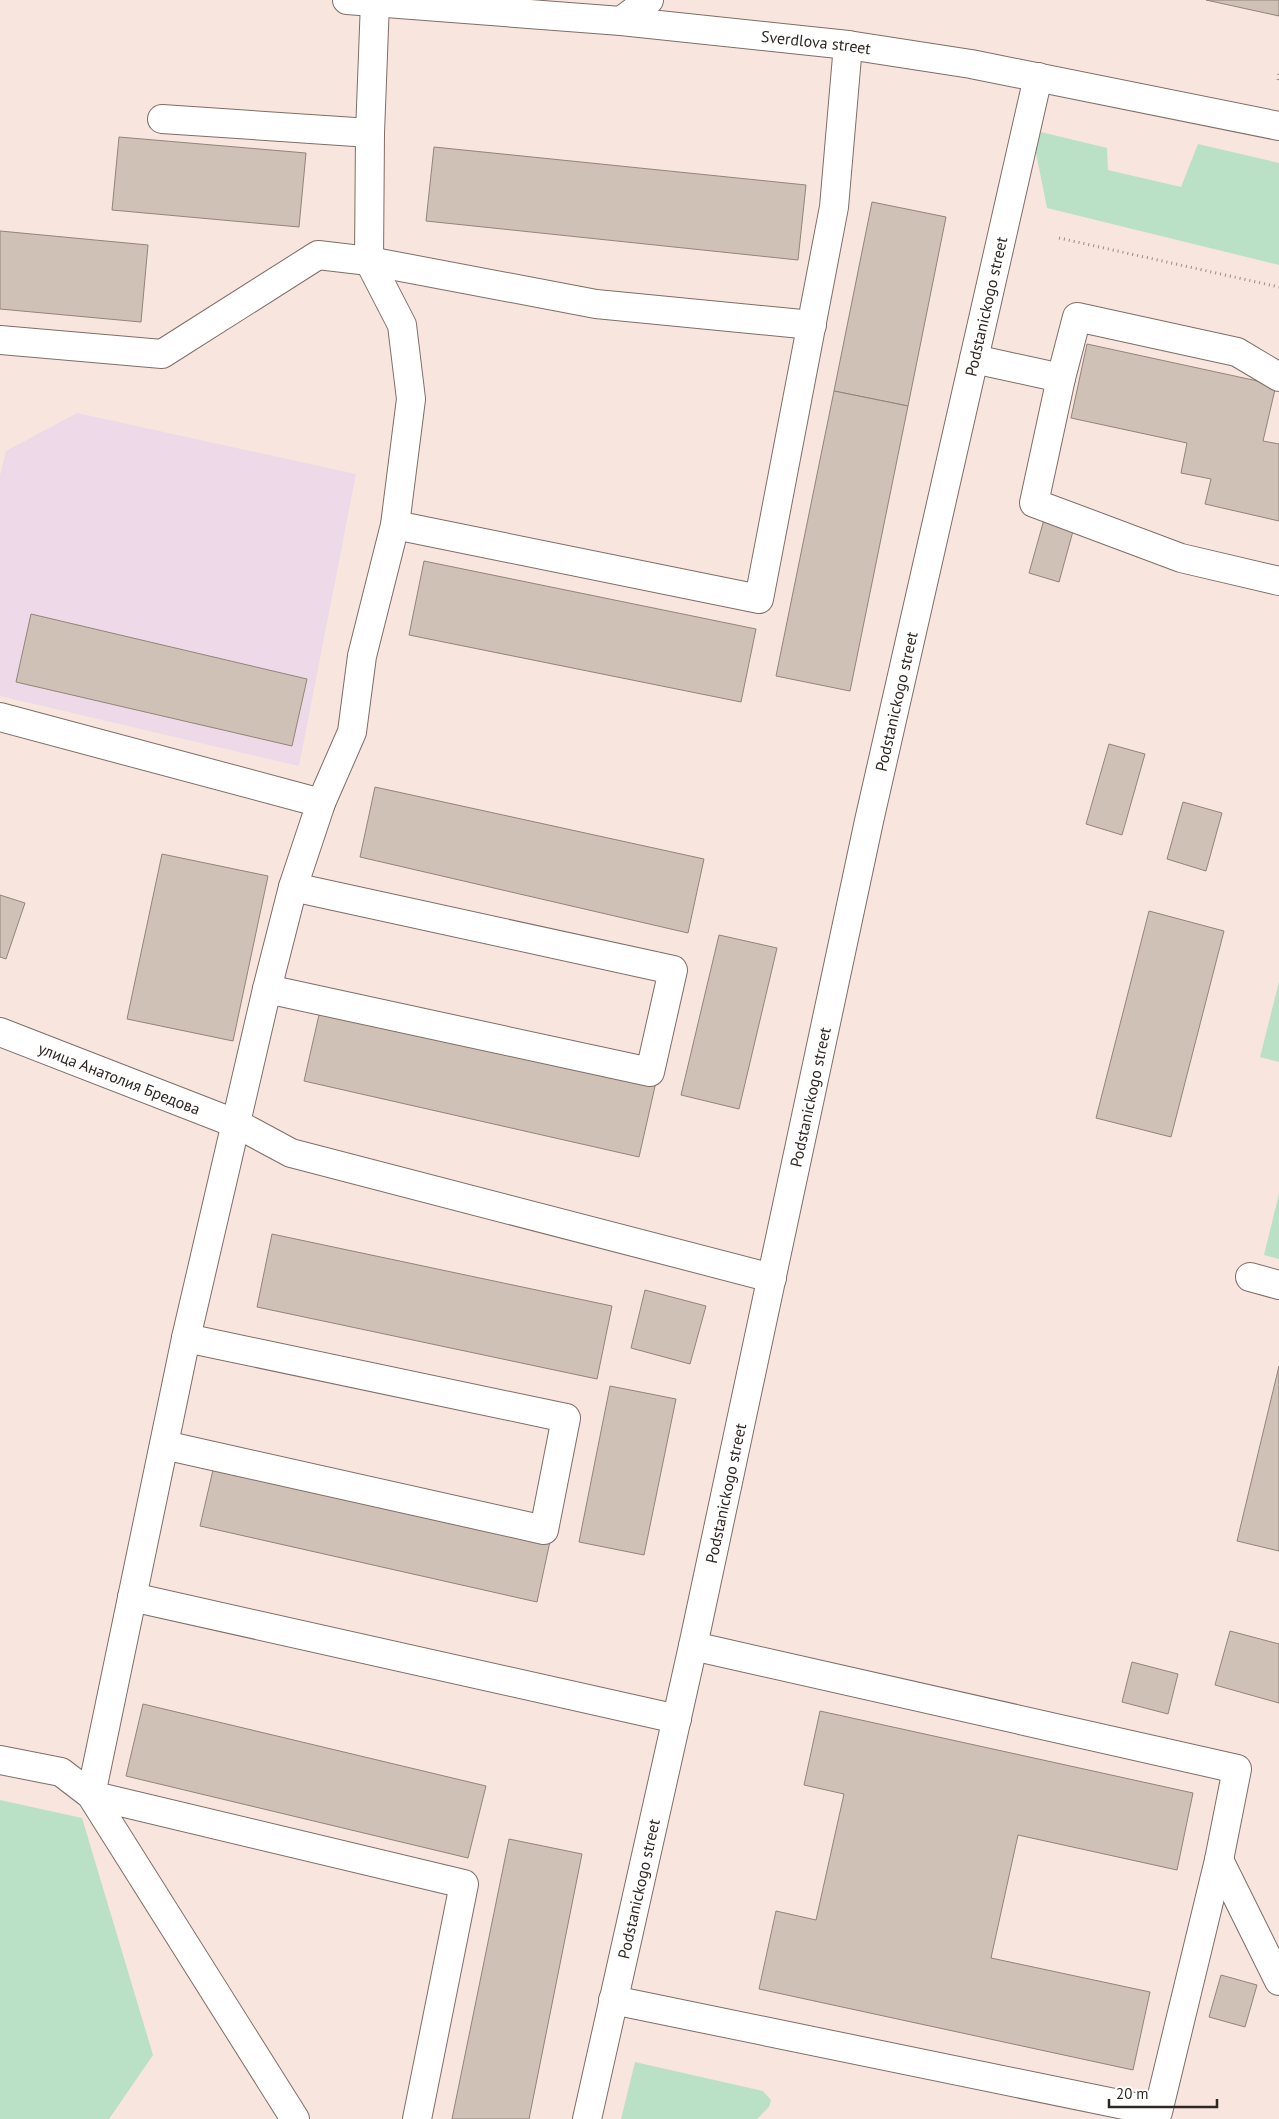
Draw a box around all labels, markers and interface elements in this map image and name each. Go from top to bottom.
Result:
street label: Sverdlova street [760,26,873,59]
street label: Podstanickogo street [960,234,1012,378]
street label: Podstanickogo street [871,629,922,773]
street label: Podstanickogo street [785,1025,835,1169]
street label: улица Анатолия Бредова [35,1038,203,1119]
street label: Podstanickogo street [701,1421,750,1565]
street label: Podstanickogo street [613,1816,664,1961]
scale bar [1109,2076,1216,2108]
text: 20 m [1116,2084,1149,2103]

